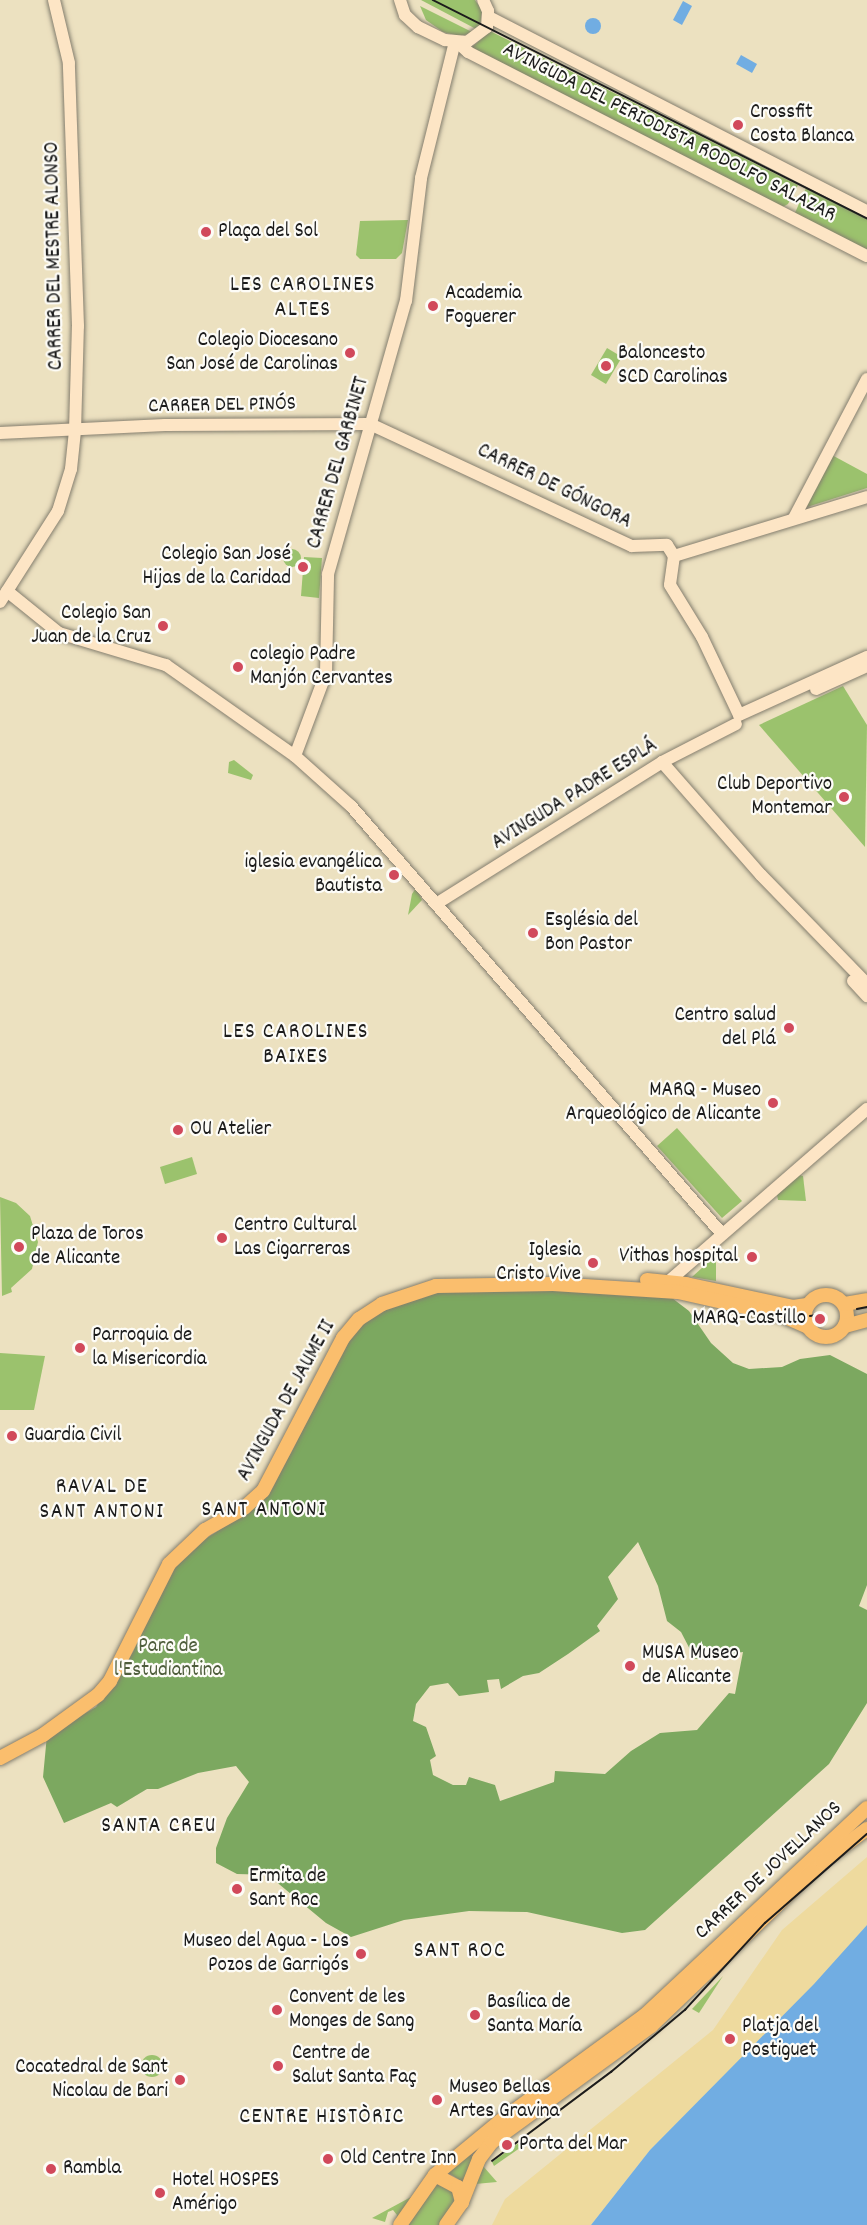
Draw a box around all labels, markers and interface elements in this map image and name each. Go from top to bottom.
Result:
street label: AVINGUDA DEL PERIODISTA RODOLFO SALAZAR [498,38,840,228]
place label: Crossfit Costa Blanca [750,100,854,150]
marker: Crossfit Costa Blanca [731,118,745,132]
street label: CARRER DEL MESTRE ALONSO [40,142,70,370]
place label: Plaça del Sol [218,219,318,245]
marker: Plaça del Sol [199,225,213,239]
district label: LES CAROLINES ALTES [230,272,376,324]
place label: Academia Foguerer [445,281,522,331]
marker: Academia Foguerer [426,299,440,313]
place label: Colegio Diocesano San José de Carolinas [166,328,338,378]
place label: Baloncesto SCD Carolinas [618,341,728,391]
marker: Colegio Diocesano San José de Carolinas [343,346,357,360]
marker: Baloncesto SCD Carolinas [599,359,613,373]
street label: CARRER DEL GARBINET [302,374,376,552]
street label: CARRER DEL PINÓS [148,392,296,420]
street label: CARRER DE GÓNGORA [473,439,635,535]
place label: Colegio San José Hijas de la Caridad [142,542,291,592]
marker: Colegio San José Hijas de la Caridad [296,560,310,574]
place label: Colegio San Juan de la Cruz [31,601,151,651]
marker: Colegio San Juan de la Cruz [156,619,170,633]
place label: colegio Padre Manjón Cervantes [250,642,393,692]
marker: colegio Padre Manjón Cervantes [231,660,245,674]
street label: AVINGUDA PADRE ESPLÁ [488,734,662,856]
place label: Club Deportivo Montemar [717,772,832,822]
marker: Club Deportivo Montemar [837,790,851,804]
place label: iglesia evangélica Bautista [244,850,382,900]
marker: iglesia evangélica Bautista [387,868,401,882]
place label: Església del Bon Pastor [545,908,638,958]
marker: Església del Bon Pastor [526,926,540,940]
place label: Centro salud del Plá [674,1003,776,1053]
district label: LES CAROLINES BAIXES [223,1019,369,1070]
marker: Centro salud del Plá [780,1019,798,1037]
place label: MARQ - Museo Arqueológico de Alicante [566,1078,761,1128]
marker: MARQ - Museo Arqueológico de Alicante [766,1096,780,1110]
place label: OU Atelier [190,1117,271,1143]
marker: OU Atelier [171,1123,185,1137]
place label: Centro Cultural Las Cigarreras [234,1213,357,1263]
place label: Plaza de Toros de Alicante [31,1222,144,1272]
marker: Centro Cultural Las Cigarreras [215,1231,229,1245]
place label: Iglesia Cristo Vive [496,1238,581,1288]
marker: Plaza de Toros de Alicante [12,1240,26,1254]
place label: Vithas hospital [619,1244,738,1270]
marker: Vithas hospital [743,1248,761,1266]
marker: Iglesia Cristo Vive [586,1256,600,1270]
place label: MARQ-Castillo [693,1306,806,1332]
marker: MARQ-Castillo [811,1310,829,1328]
street label: AVINGUDA DE JAUME II [232,1316,342,1486]
place label: Parroquia de la Misericordia [92,1323,207,1373]
marker: Parroquia de la Misericordia [73,1341,87,1355]
place label: Guardia Civil [24,1423,121,1449]
marker: Guardia Civil [5,1429,19,1443]
district label: RAVAL DE SANT ANTONI [40,1474,164,1526]
district label: SANT ANTONI [202,1498,326,1524]
park label: Parc de l'Estudiantina [114,1634,222,1684]
place label: MUSA Museo de Alicante [642,1641,739,1691]
marker: MUSA Museo de Alicante [623,1659,637,1673]
street label: CARRER DE JOVELLANOS [690,1796,848,1946]
district label: SANTA CREU [101,1814,217,1840]
place label: Ermita de Sant Roc [249,1864,326,1914]
marker: Ermita de Sant Roc [230,1882,244,1896]
place label: Museo del Agua - Los Pozos de Garrigós [183,1929,349,1979]
district label: SANT ROC [414,1939,506,1965]
marker: Museo del Agua - Los Pozos de Garrigós [354,1947,368,1961]
place label: Convent de les Monges de Sang [289,1985,414,2035]
place label: Basílica de Santa María [487,1990,582,2040]
marker: Convent de les Monges de Sang [270,2003,284,2017]
marker: Basílica de Santa María [468,2008,482,2022]
place label: Platja del Postiguet [742,2014,818,2064]
marker: Platja del Postiguet [723,2032,737,2046]
place label: Centre de Salut Santa Faç [292,2041,417,2091]
place label: Cocatedral de Sant Nicolau de Bari [15,2055,168,2105]
marker: Centre de Salut Santa Faç [269,2057,287,2075]
marker: Cocatedral de Sant Nicolau de Bari [173,2073,187,2087]
place label: Museo Bellas Artes Gravina [449,2075,559,2125]
marker: Museo Bellas Artes Gravina [430,2093,444,2107]
district label: CENTRE HISTÒRIC [239,2105,405,2131]
place label: Porta del Mar [519,2132,627,2158]
marker: Porta del Mar [500,2138,514,2152]
place label: Old Centre Inn [340,2146,457,2172]
marker: Old Centre Inn [321,2152,335,2166]
place label: Rambla [63,2156,121,2182]
marker: Rambla [44,2162,58,2176]
place label: Hotel HOSPES Amérigo [172,2168,279,2218]
marker: Hotel HOSPES Amérigo [153,2186,167,2200]

